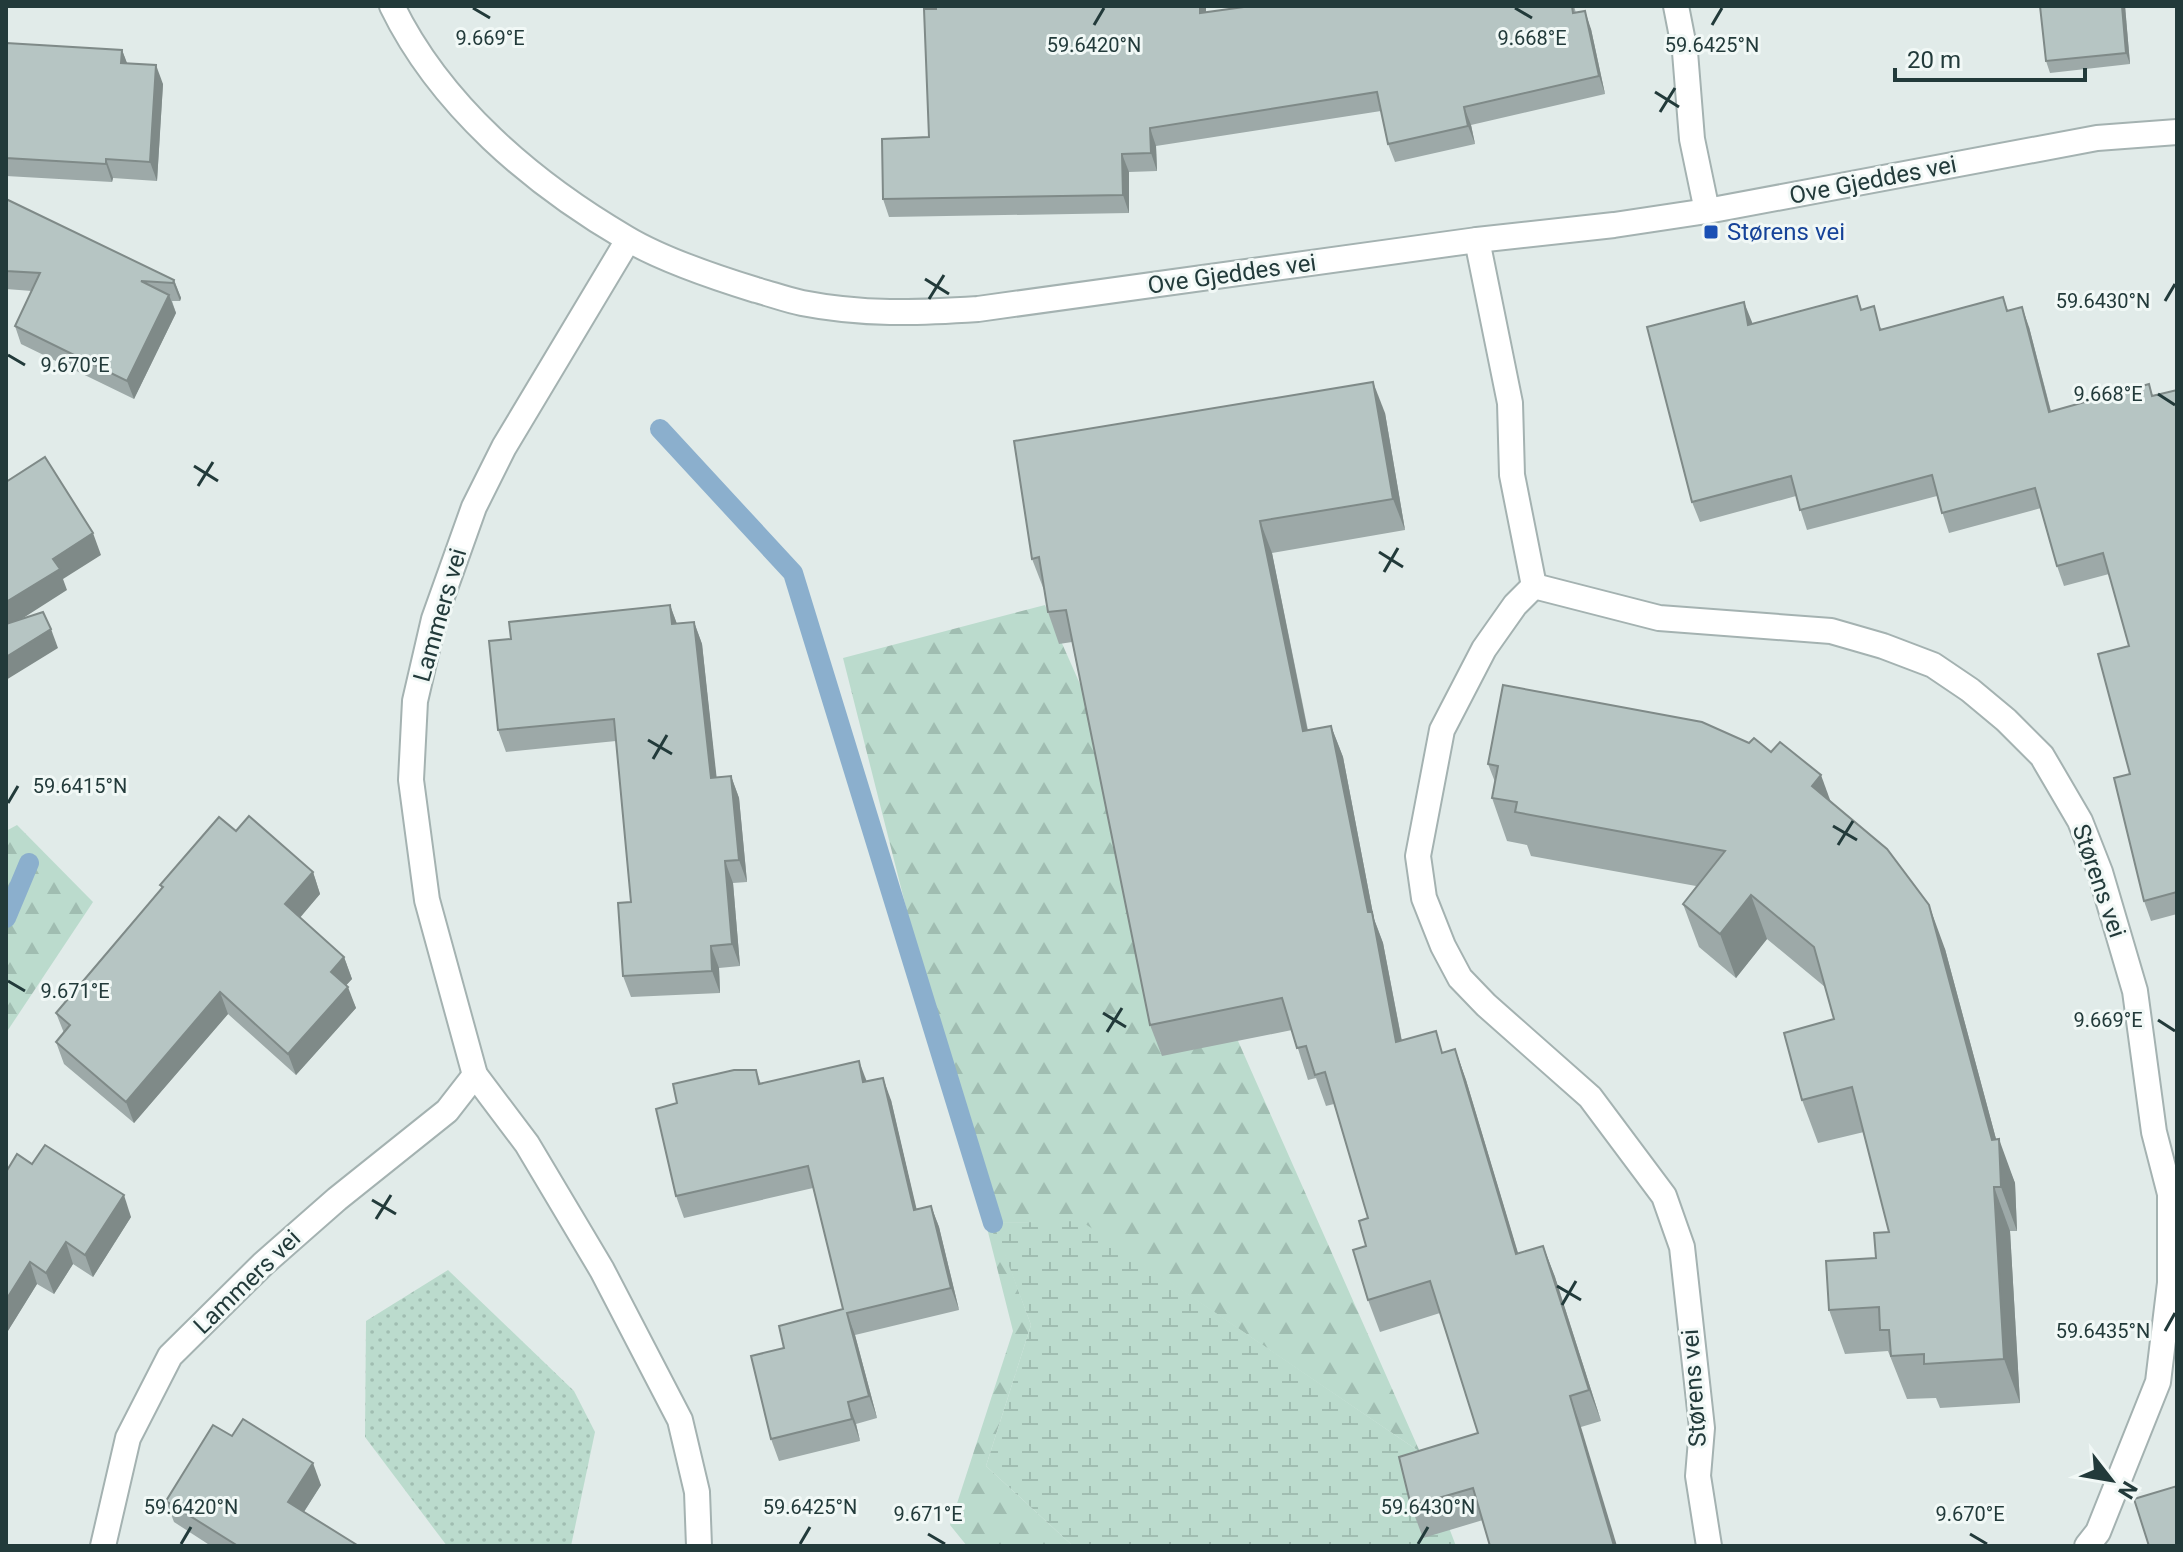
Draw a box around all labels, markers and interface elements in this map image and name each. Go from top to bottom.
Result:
text: 9.669°E [455,26,525,50]
text: 9.668°E [1497,26,1567,50]
scale bar [1895,32,2085,82]
text: 59.6420°N [1047,33,1141,57]
text: 59.6425°N [1665,33,1759,57]
text: 20 m [1907,46,1961,74]
street label: Ove Gjeddes vei [1787,150,1959,210]
place label: Størens vei [1727,218,1845,246]
marker: Størens vei [1702,223,1720,241]
street label: Ove Gjeddes vei [1146,248,1318,300]
text: 59.6430°N [2056,289,2150,313]
text: 9.670°E [40,353,110,377]
text: 9.668°E [2073,382,2143,406]
street label: Lammers vei [408,545,472,685]
text: 59.6415°N [33,774,127,798]
street label: Størens vei [2067,821,2131,941]
text: 9.671°E [40,979,110,1003]
text: 9.669°E [2073,1008,2143,1032]
street label: Lammers vei [188,1224,306,1340]
text: 59.6435°N [2056,1319,2150,1343]
street label: Størens vei [1676,1328,1712,1448]
north arrow [2071,1440,2151,1520]
text: N [2113,1477,2142,1503]
text: 59.6420°N [144,1495,238,1519]
text: 59.6425°N [763,1495,857,1519]
text: 59.6430°N [1381,1495,1475,1519]
text: 9.671°E [893,1502,963,1526]
text: 9.670°E [1935,1502,2005,1526]

